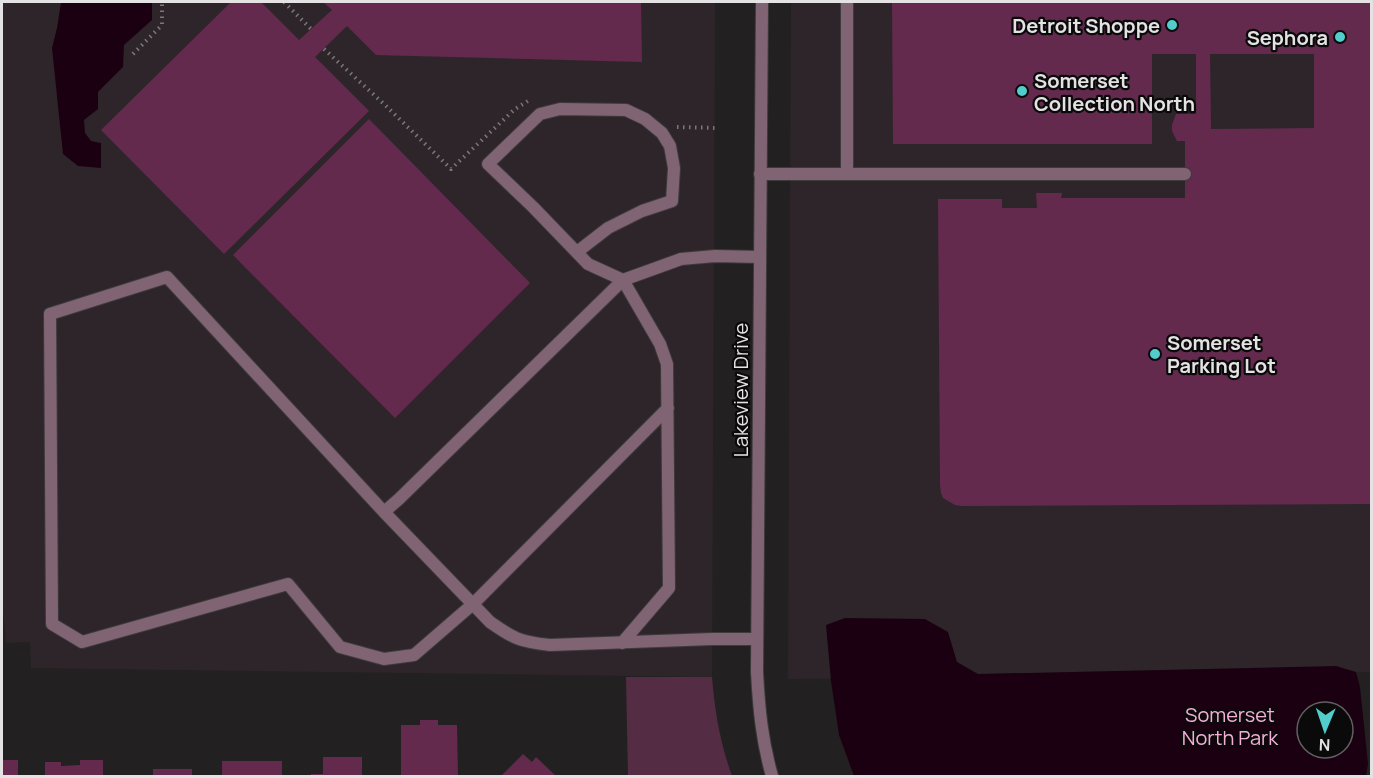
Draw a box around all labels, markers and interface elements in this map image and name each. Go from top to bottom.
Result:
place label: Detroit Shoppe [1012,12,1160,39]
marker: Detroit Shoppe [1165,18,1179,32]
place label: Sephora [1247,24,1328,51]
marker: Sephora [1333,30,1347,44]
place label: Somerset Collection North [1034,67,1195,117]
marker: Somerset Collection North [1015,84,1029,98]
street label: Lakeview Drive [727,323,754,457]
place label: Somerset Parking Lot [1167,329,1276,379]
marker: Somerset Parking Lot [1148,347,1162,361]
north arrow [1295,700,1355,760]
park label: Somerset North Park [1182,701,1279,751]
text: N [1318,734,1331,756]

